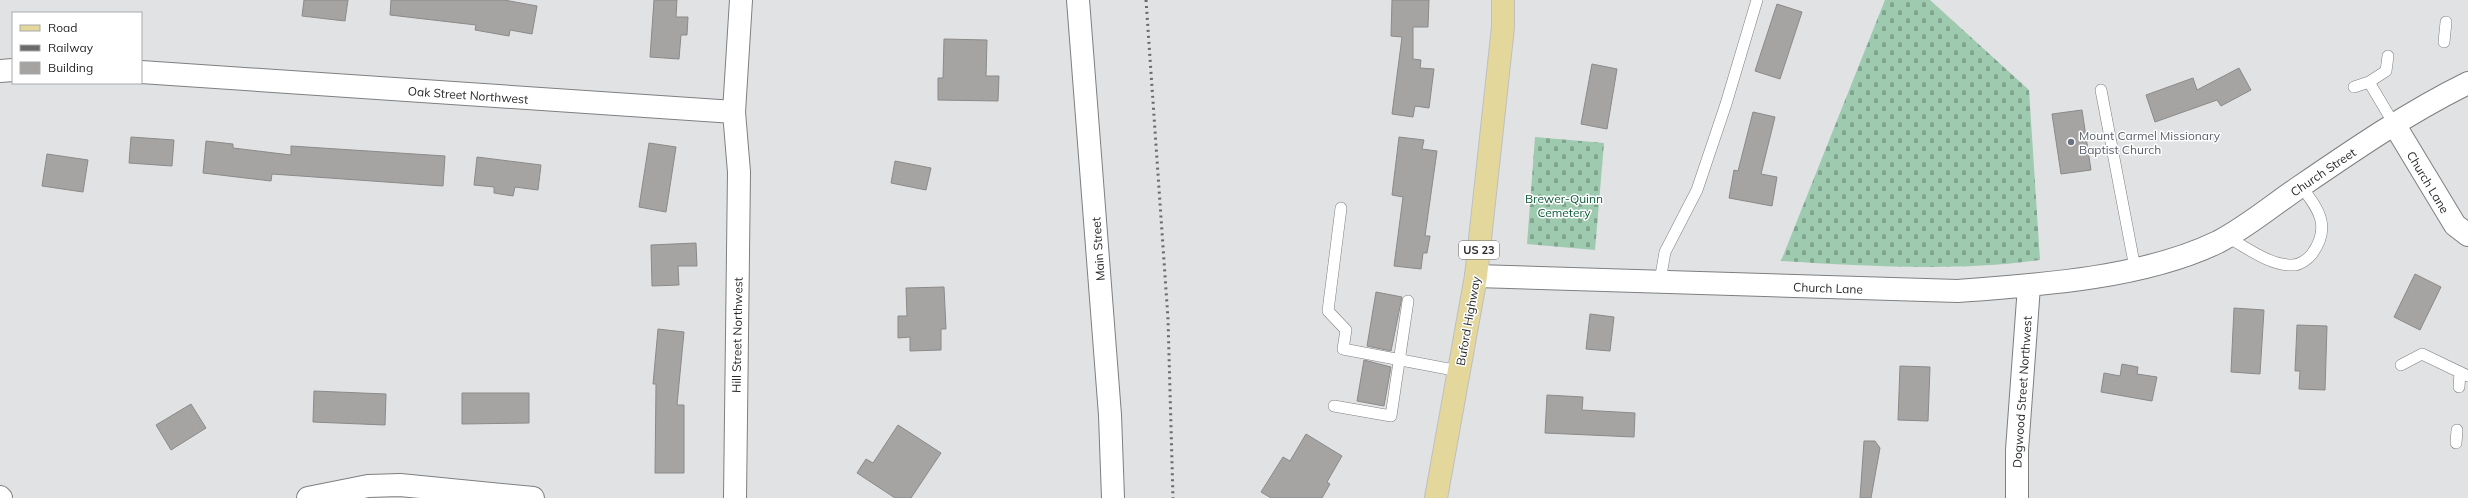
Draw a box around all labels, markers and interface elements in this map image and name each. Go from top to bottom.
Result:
legend [12,12,142,84]
text: Road [48,20,77,35]
text: Railway [48,40,94,55]
text: Building [48,60,93,75]
street label: Oak Street Northwest [407,83,529,107]
place label: Mount Carmel Missionary Baptist Church [2079,128,2221,157]
marker: Mount Carmel Missionary Baptist Church [2066,137,2076,147]
street label: Church Street [2287,145,2359,199]
street label: Church Lane [2404,148,2452,216]
park label: Brewer-Quinn Cemetery [1525,191,1603,220]
street label: Main Street [1088,217,1108,281]
road number: US 23 [1459,241,1499,259]
street label: Buford Highway [1453,275,1483,367]
street label: Hill Street Northwest [728,277,746,393]
street label: Church Lane [1793,279,1863,297]
street label: Dogwood Street Northwest [2009,315,2035,469]

